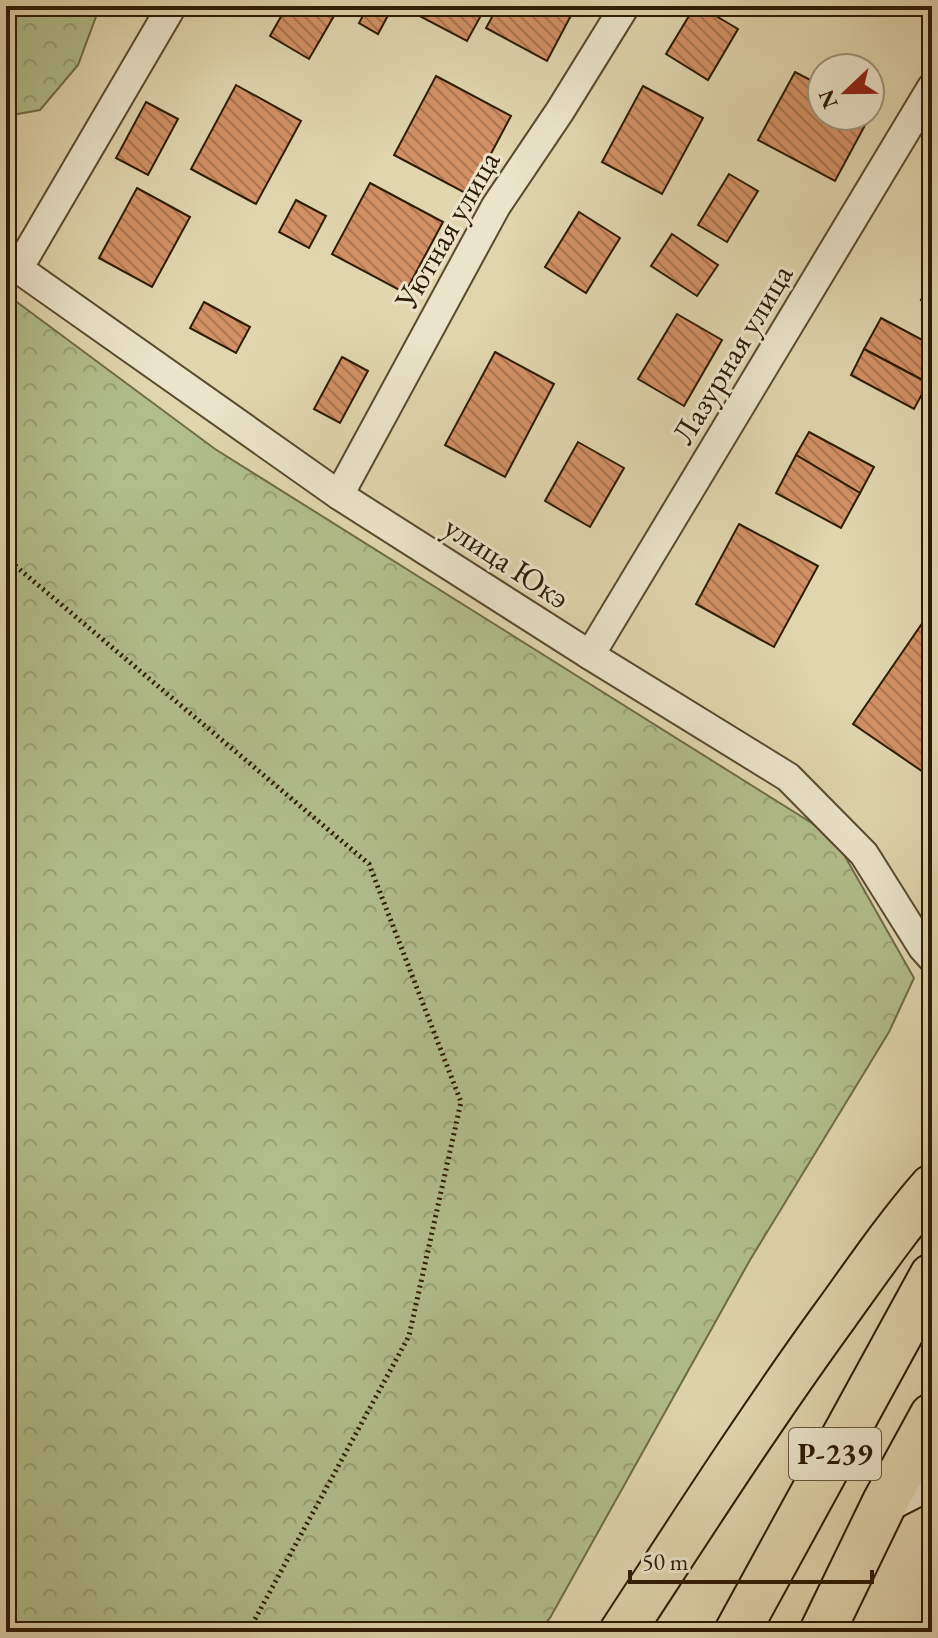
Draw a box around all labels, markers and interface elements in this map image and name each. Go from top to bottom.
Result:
north arrow [806,52,886,132]
text: N [811,85,845,113]
street label: Уютная улица [384,143,509,318]
street label: Лазурная улица [662,256,802,452]
street label: улица Юкэ [436,506,578,618]
road number: Р-239 [789,1428,881,1480]
scale bar [630,1534,872,1584]
text: 50 m [642,1546,689,1577]

